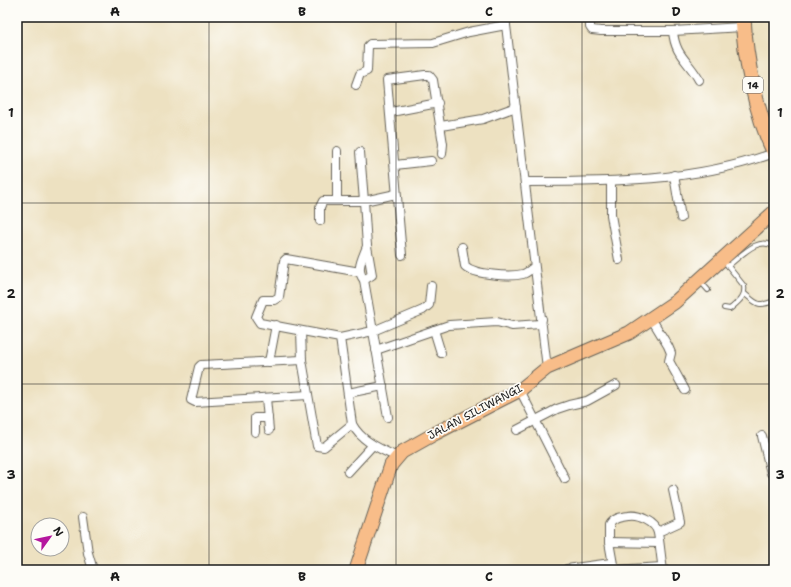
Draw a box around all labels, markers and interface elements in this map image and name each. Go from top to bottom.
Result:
text: A [110,3,120,20]
text: B [298,3,306,20]
text: C [485,3,493,20]
text: D [671,3,681,20]
road number: 14 [743,77,763,93]
text: 1 [8,104,14,121]
text: 1 [777,104,783,121]
text: 2 [6,285,16,302]
text: 2 [775,285,785,302]
street label: JALAN SILIWANGI [425,381,525,443]
text: 3 [6,466,16,483]
text: 3 [775,466,785,483]
north arrow [30,517,70,557]
text: N [49,524,67,540]
text: A [110,568,120,585]
text: B [298,568,306,585]
text: C [485,568,493,585]
text: D [671,568,681,585]

